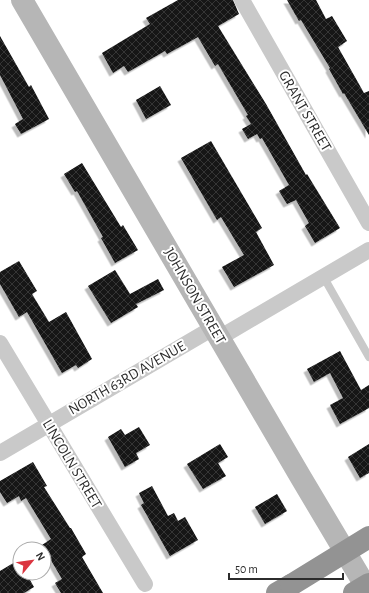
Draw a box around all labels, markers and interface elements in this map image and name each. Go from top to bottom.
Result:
street label: GRANT STREET [276,68,334,154]
street label: JOHNSON STREET [161,245,229,347]
street label: NORTH 63RD AVENUE [66,339,188,417]
street label: LINCOLN STREET [40,417,105,512]
north arrow [12,541,52,581]
text: N [34,550,47,562]
scale bar [229,555,343,581]
text: 50 m [235,563,258,575]

